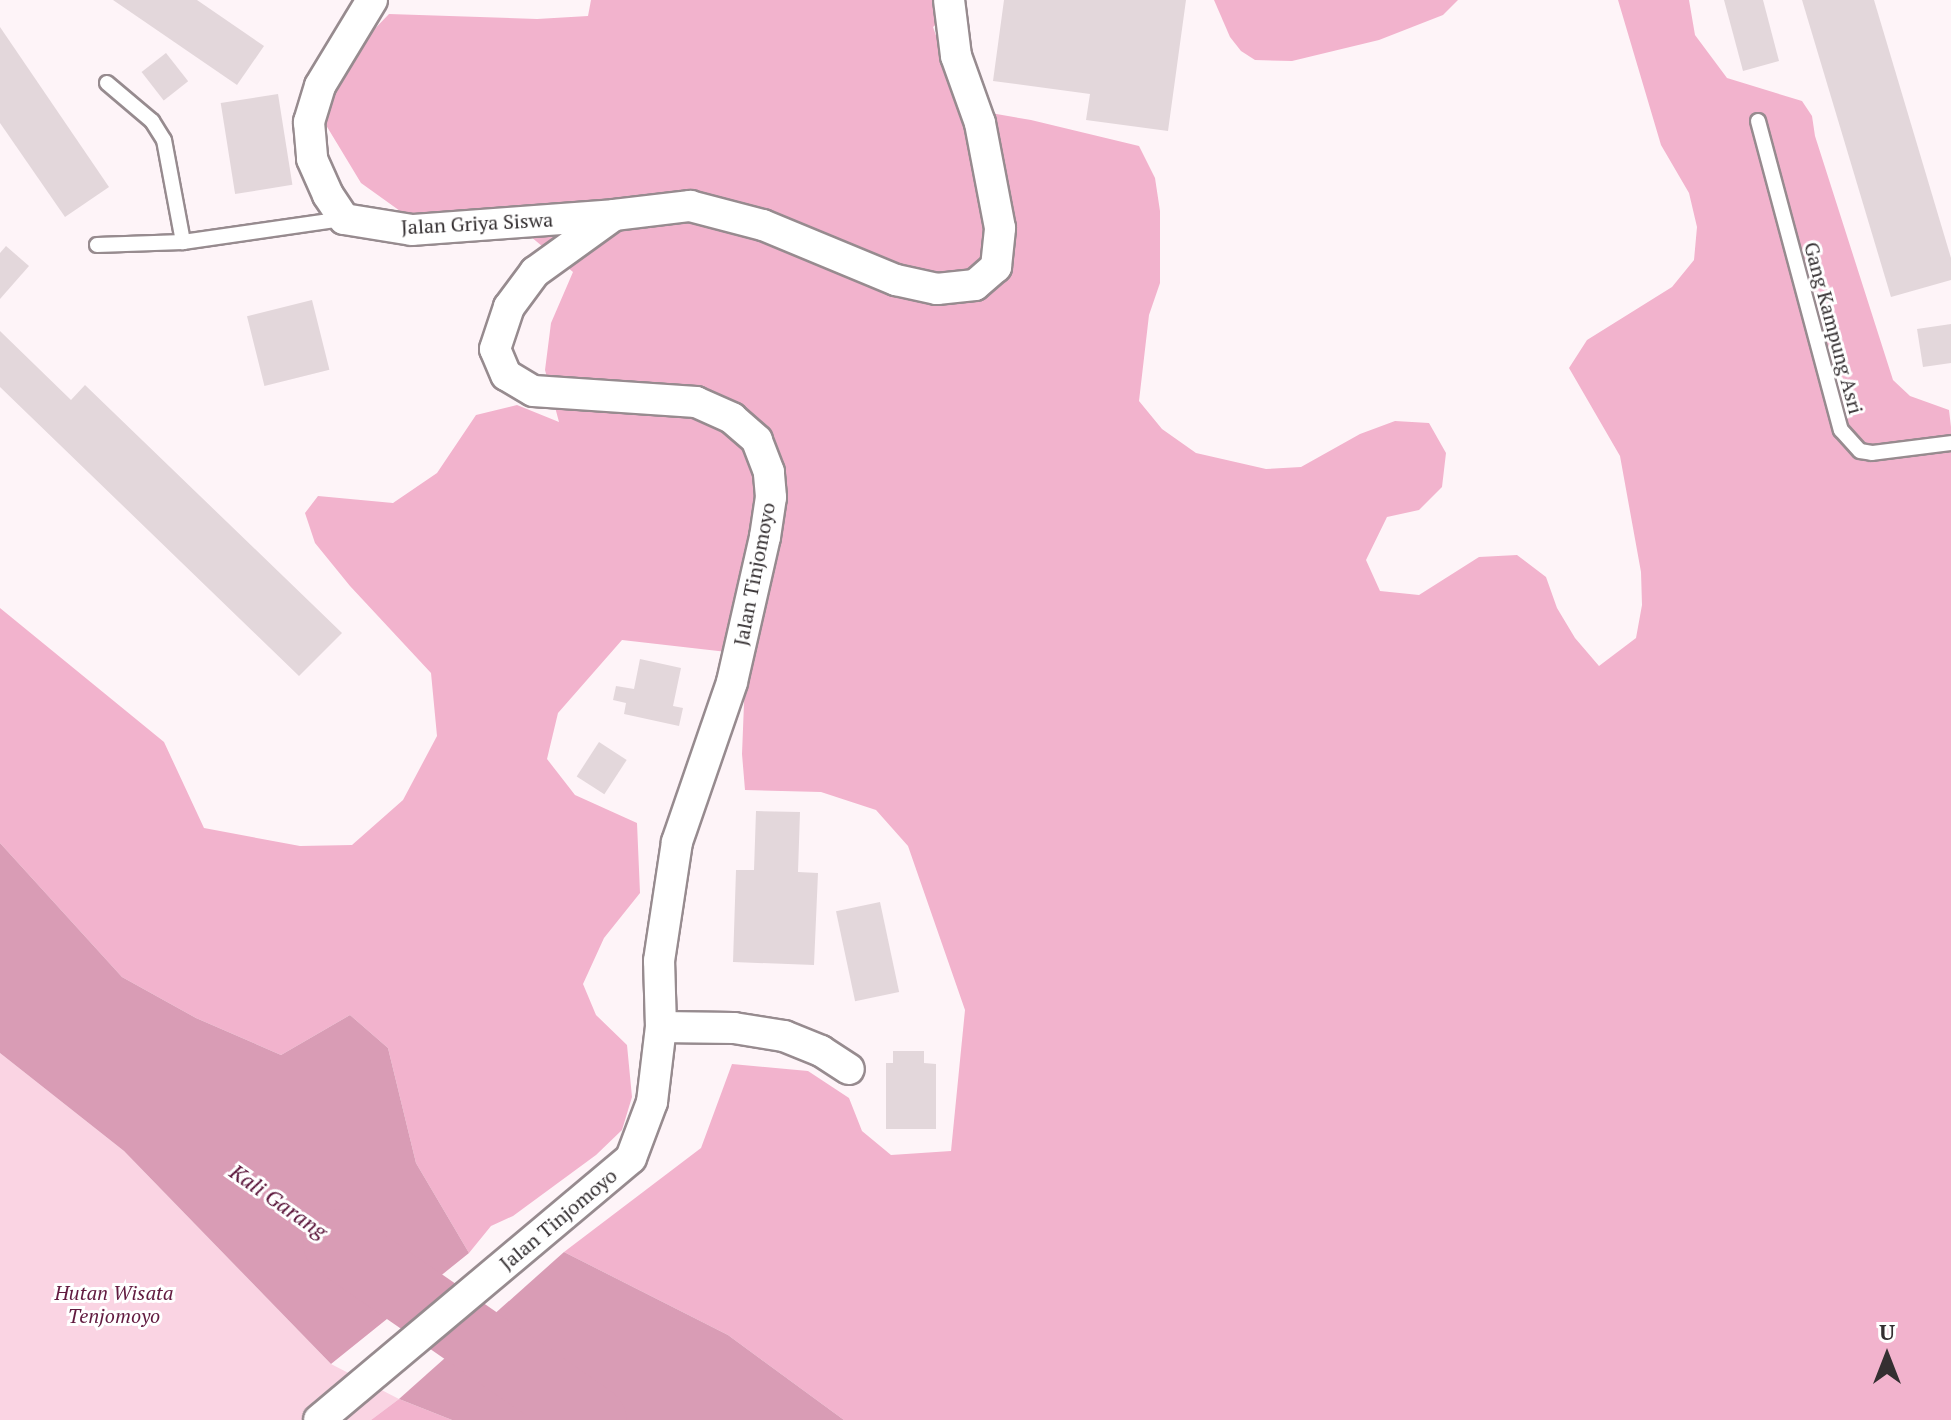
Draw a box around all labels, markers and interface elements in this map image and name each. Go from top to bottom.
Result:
street label: Jalan Griya Siswa [400,207,554,239]
street label: Gang Kampung Asri [1799,239,1869,417]
street label: Jalan Tinjomoyo [728,500,780,648]
water label: Kali Garang [225,1158,333,1244]
street label: Jalan Tinjomoyo [495,1163,621,1275]
park label: Hutan Wisata Tenjomoyo [54,1280,174,1327]
north arrow [1847,1316,1927,1396]
text: U [1879,1317,1895,1346]

